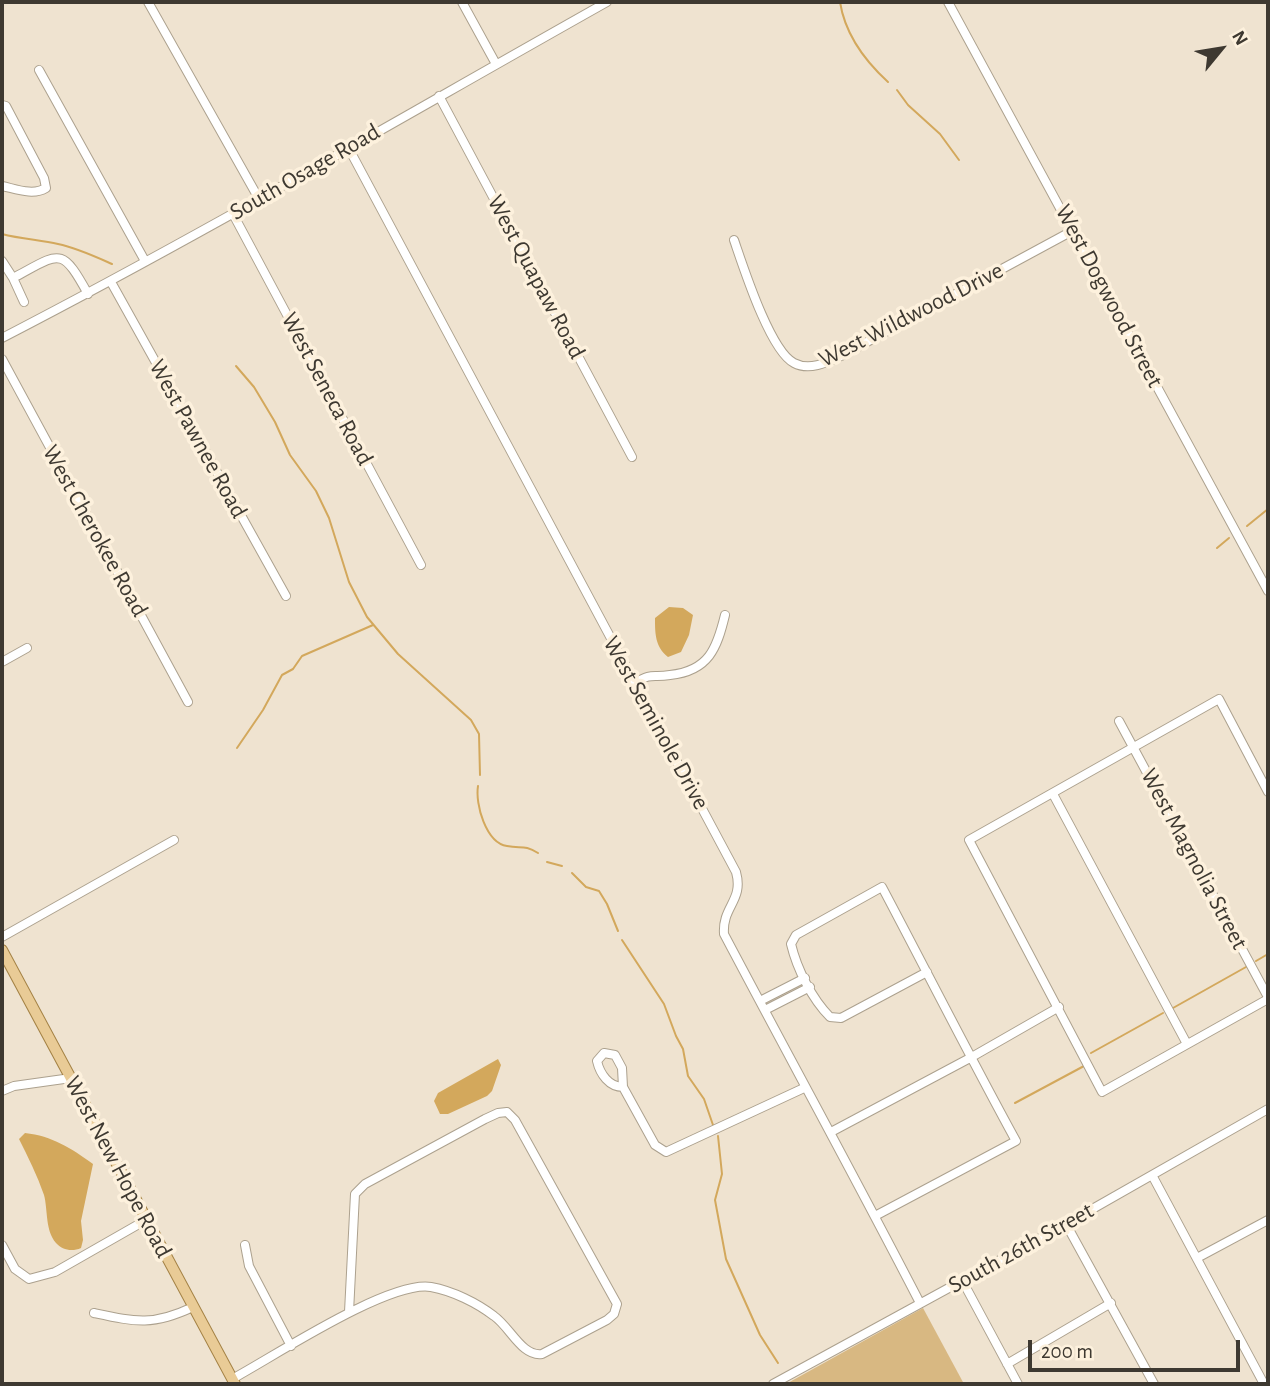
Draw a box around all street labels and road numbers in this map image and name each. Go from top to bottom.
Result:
street label: South Osage Road [225,117,385,227]
street label: West Quapaw Road [481,190,591,364]
street label: West Dogwood Street [1049,200,1169,392]
street label: West Wildwood Drive [814,256,1008,374]
street label: West Seneca Road [275,308,379,470]
street label: West Pawnee Road [143,355,253,523]
street label: West Cherokee Road [36,440,154,622]
street label: West Seminole Drive [596,631,716,815]
street label: West Magnolia Street [1134,764,1254,954]
street label: West New Hope Road [58,1071,178,1263]
street label: South 26th Street [943,1196,1099,1300]

